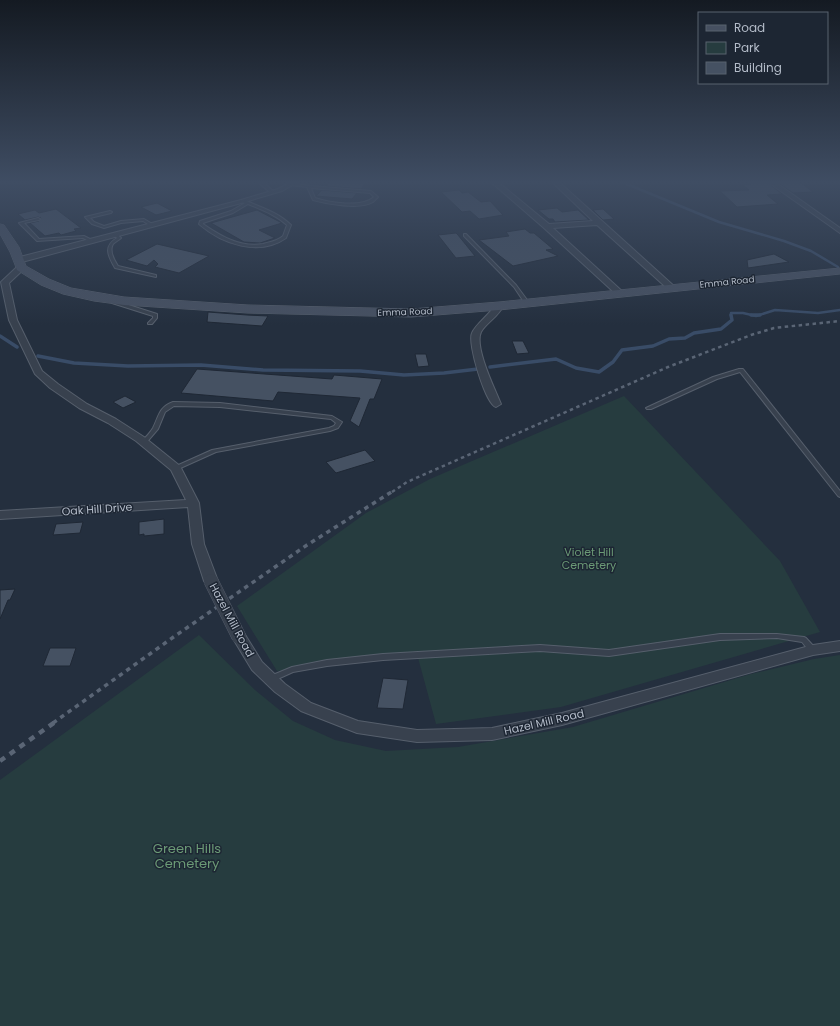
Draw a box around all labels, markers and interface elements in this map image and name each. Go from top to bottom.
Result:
legend [698,12,828,84]
text: Road [734,19,765,36]
text: Park [734,39,761,56]
text: Building [734,59,782,76]
street label: Emma Road [699,273,755,291]
street label: Emma Road [377,305,433,319]
street label: Oak Hill Drive [61,499,133,519]
park label: Violet Hill Cemetery [562,544,617,573]
street label: Hazel Mill Road [206,580,258,660]
street label: Hazel Mill Road [502,705,586,739]
park label: Green Hills Cemetery [153,839,221,873]

